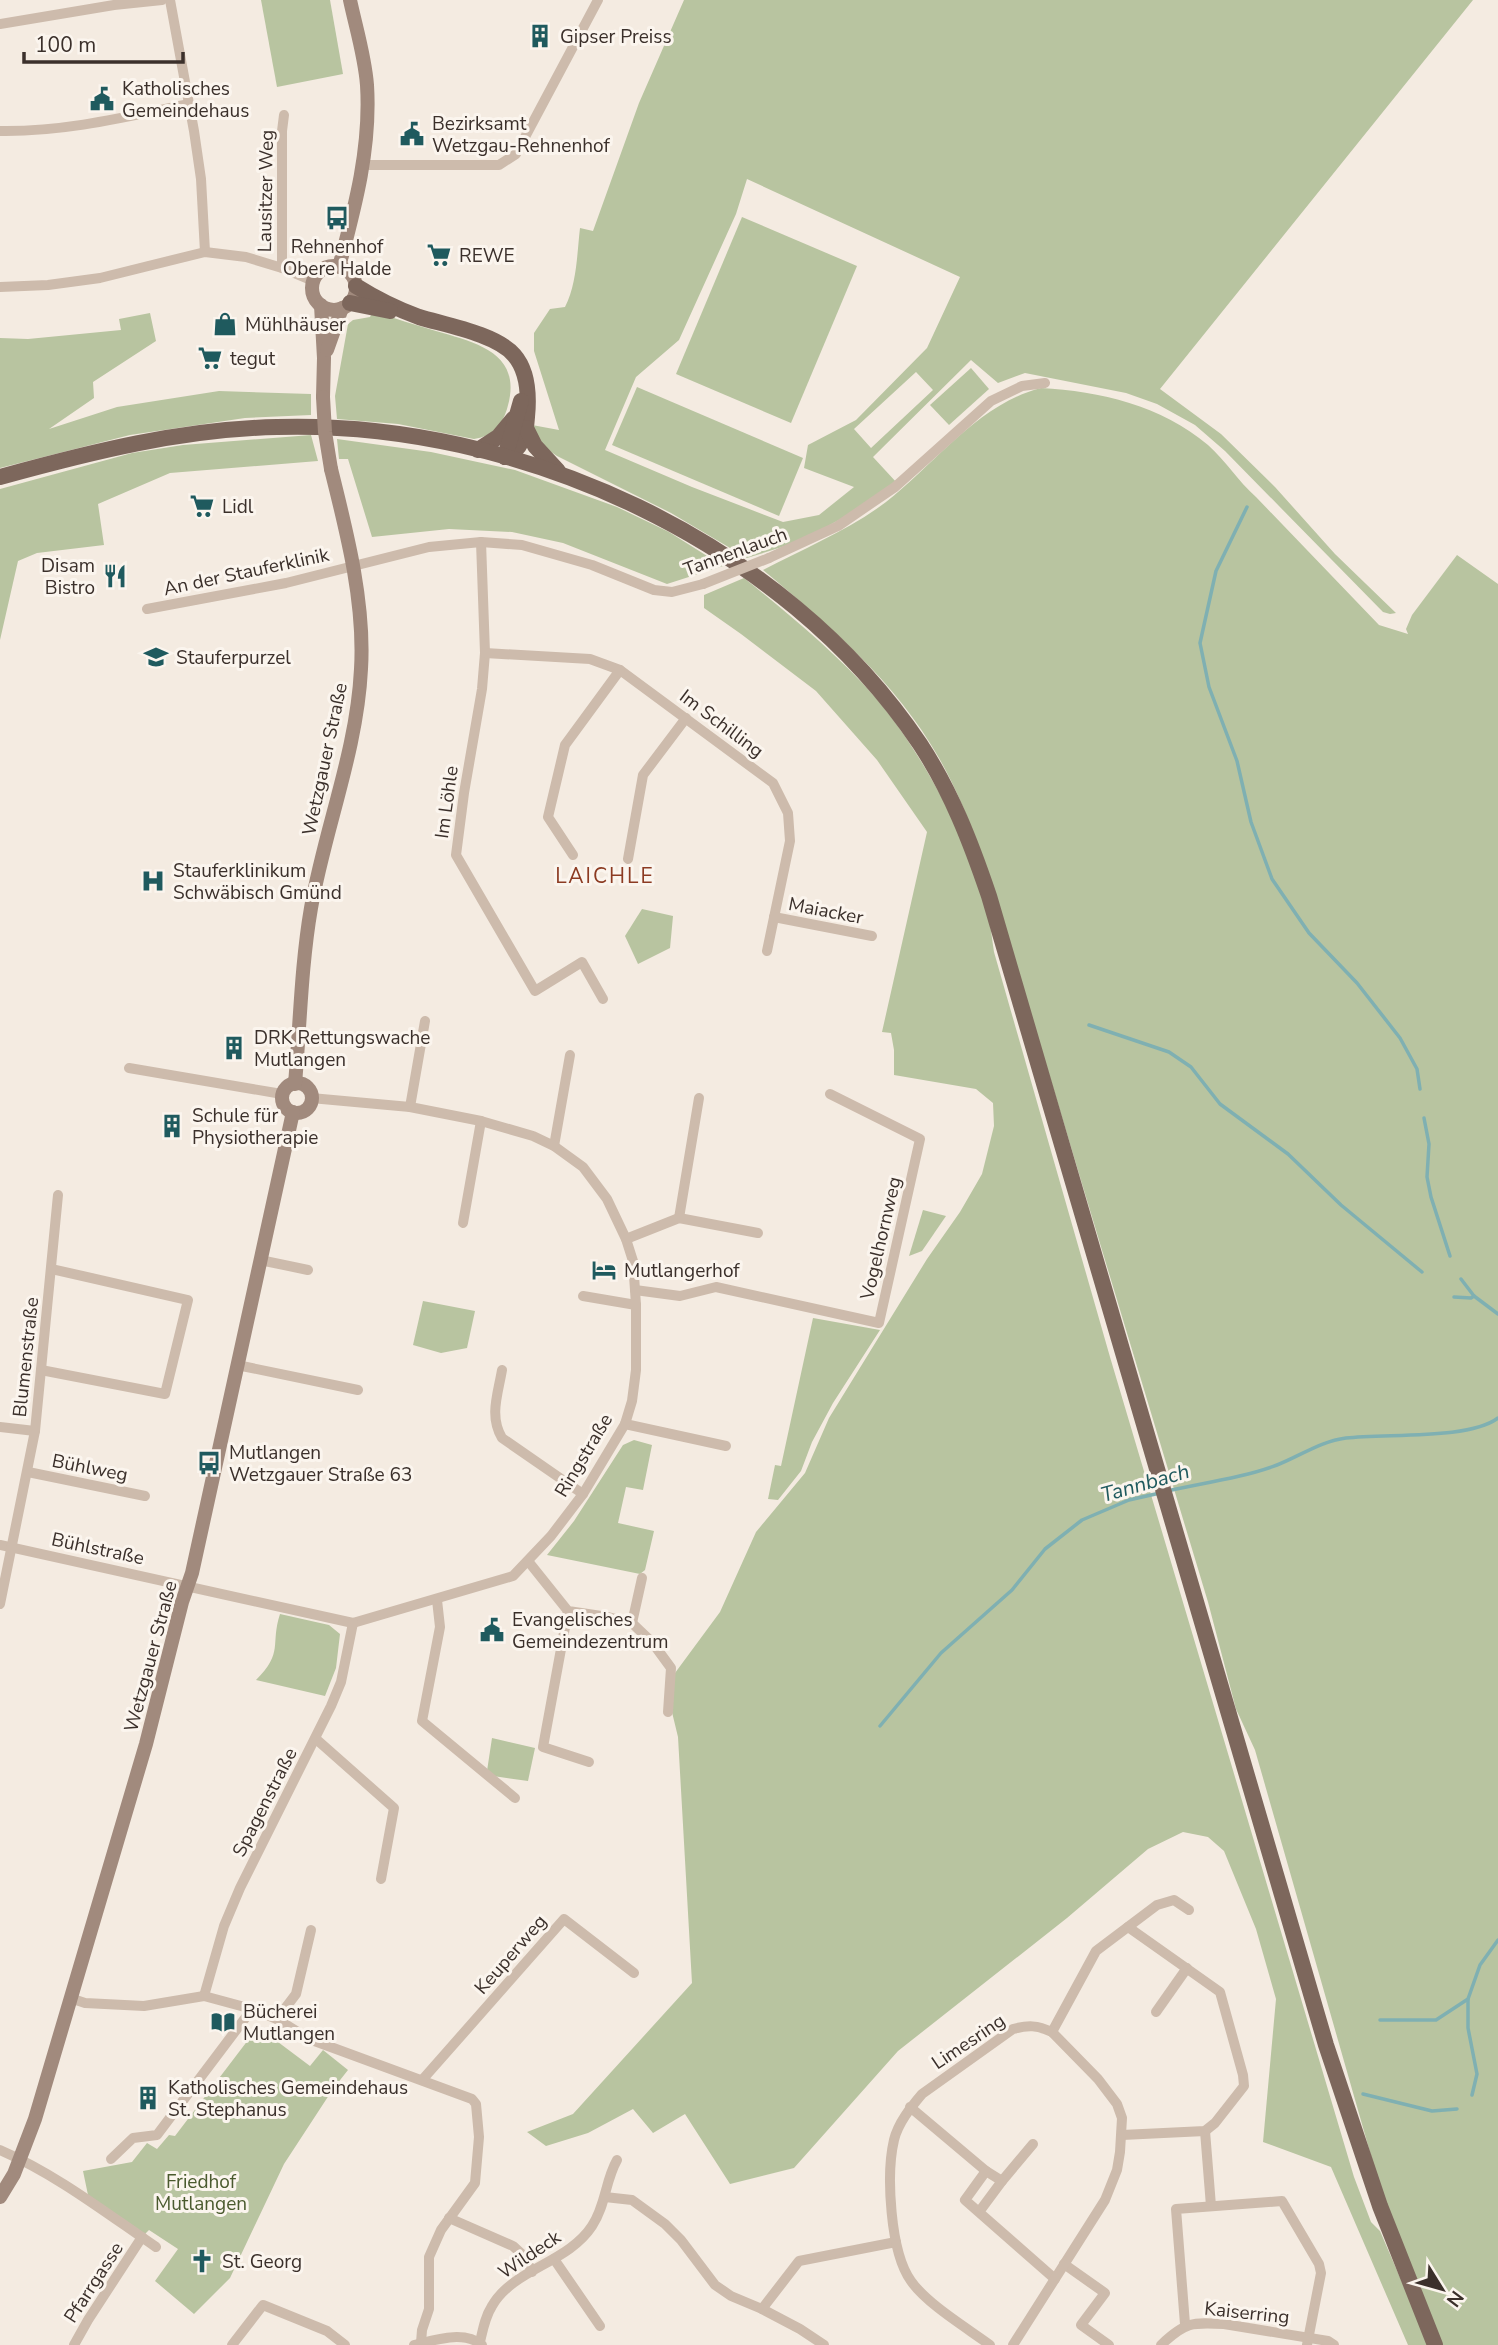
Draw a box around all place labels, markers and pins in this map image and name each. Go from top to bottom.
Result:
building icon: Gipser Preiss [526,22,554,50]
place label: Gipser Preiss [560,24,672,50]
place label: Katholisches Gemeindehaus [122,76,249,124]
public building icon: Katholisches Gemeindehaus [88,85,116,113]
place label: Bezirksamt Wetzgau-Rehnenhof [432,111,610,159]
public building icon: Bezirksamt Wetzgau-Rehnenhof [398,120,426,148]
bus stop icon: Rehnenhof Obere Halde [323,204,351,232]
place label: Rehnenhof Obere Halde [283,234,391,282]
supermarket icon: REWE [425,241,453,269]
place label: REWE [459,243,515,269]
shop icon: Mühlhäuser [211,310,239,338]
place label: Mühlhäuser [245,312,346,338]
supermarket icon: tegut [196,344,224,372]
place label: tegut [230,346,275,372]
supermarket icon: Lidl [188,492,216,520]
place label: Lidl [222,494,254,520]
place label: Disam Bistro [41,553,95,601]
restaurant icon: Disam Bistro [101,562,129,590]
school or university icon: Stauferpurzel [142,643,170,671]
place label: Stauferpurzel [176,645,291,671]
place label: Stauferklinikum Schwäbisch Gmünd [173,858,342,906]
hospital icon: Stauferklinikum Schwäbisch Gmünd [139,867,167,895]
place label: DRK Rettungswache Mutlangen [254,1025,430,1073]
building icon: DRK Rettungswache Mutlangen [220,1034,248,1062]
place label: Schule für Physiotherapie [192,1103,318,1151]
building icon: Schule für Physiotherapie [158,1112,186,1140]
hotel icon: Mutlangerhof [590,1256,618,1284]
place label: Mutlangerhof [624,1258,740,1284]
place label: Mutlangen Wetzgauer Straße 63 [229,1440,412,1488]
bus stop icon: Mutlangen Wetzgauer Straße 63 [195,1449,223,1477]
place label: Evangelisches Gemeindezentrum [512,1607,669,1655]
public building icon: Evangelisches Gemeindezentrum [478,1616,506,1644]
place label: Bücherei Mutlangen [243,1999,335,2047]
library icon: Bücherei Mutlangen [209,2008,237,2036]
place label: Katholisches Gemeindehaus St. Stephanus [168,2075,408,2123]
building icon: Katholisches Gemeindehaus St. Stephanus [134,2084,162,2112]
church icon: St. Georg [188,2247,216,2275]
place label: St. Georg [222,2249,302,2275]

